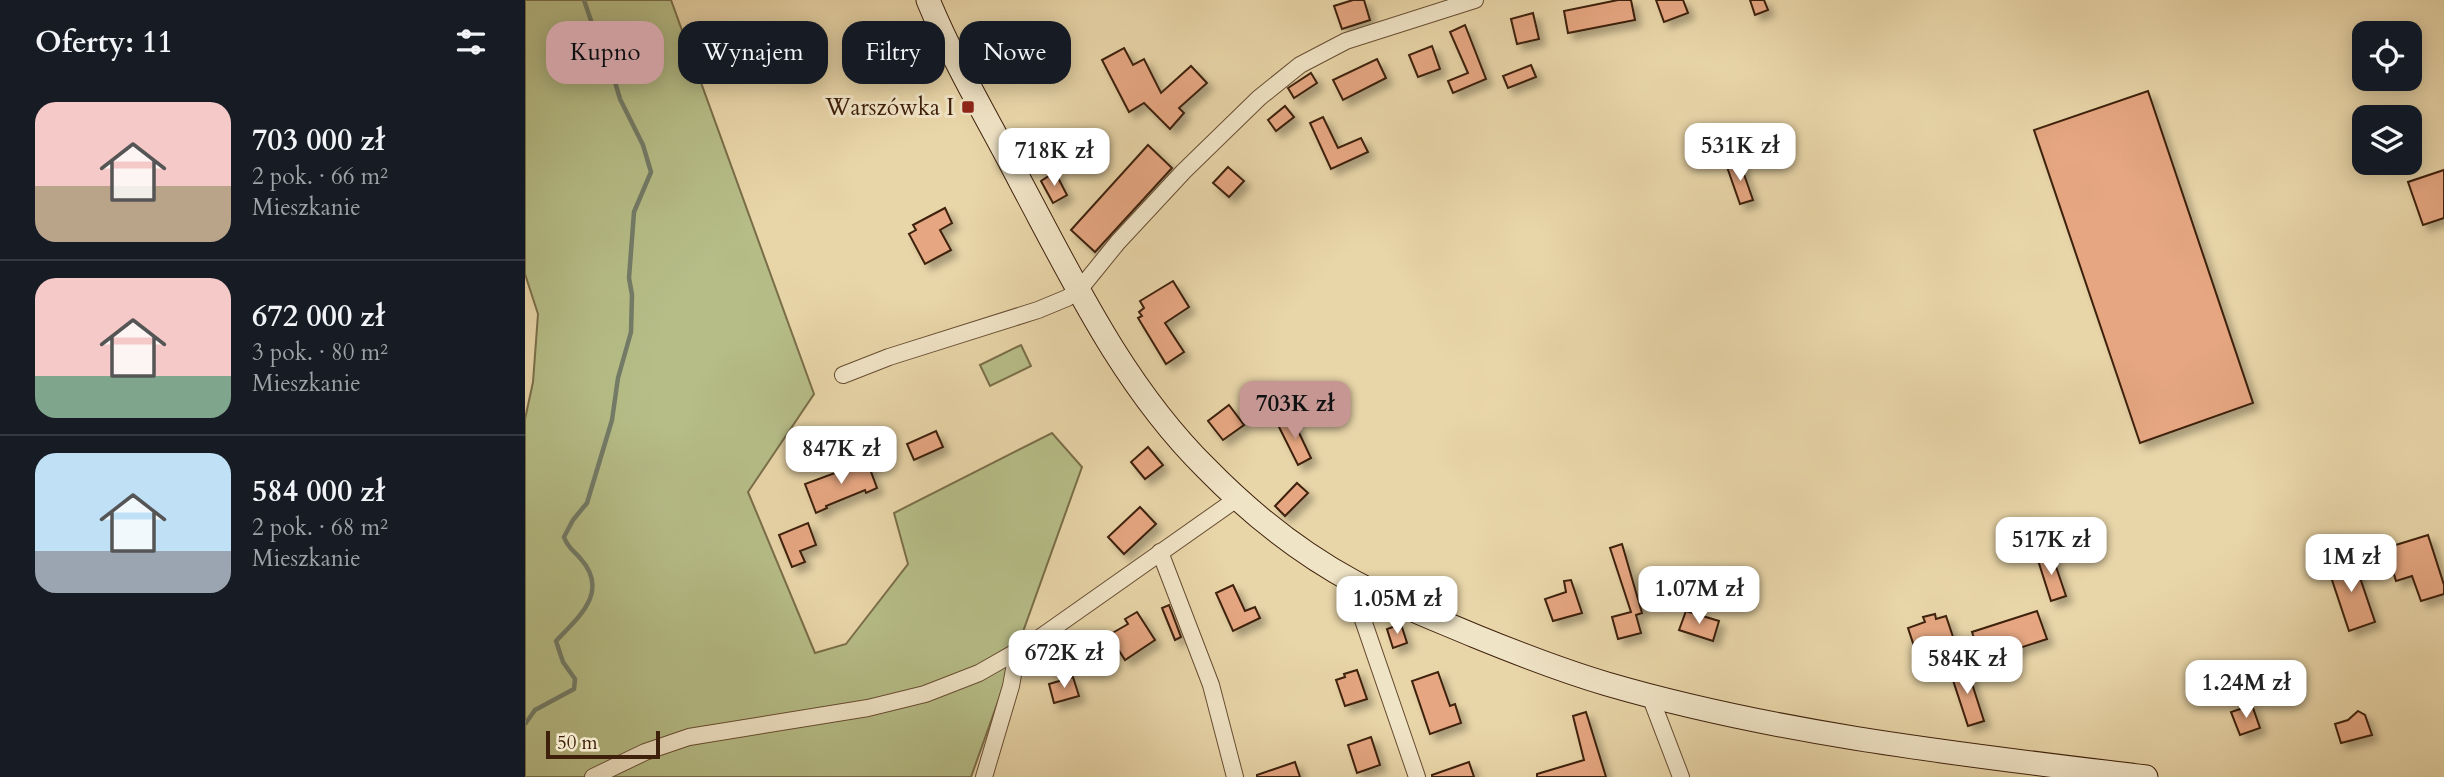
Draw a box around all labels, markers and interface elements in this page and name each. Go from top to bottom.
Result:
chip: Kupno [546,21,664,84]
chip: Wynajem [678,21,828,84]
chip: Filtry [842,21,945,84]
chip: Nowe [959,21,1071,84]
map controls [2352,21,2422,175]
button: locate [2352,21,2422,91]
text: Oferty: 11 [35,22,173,63]
icon: filters [452,23,490,61]
place label: Warszówka I [824,92,954,123]
marker: Warszówka I [960,99,976,115]
button: layers [2352,105,2422,175]
text: 703 000 zł [252,120,385,161]
pin: 531K zł [1675,124,1805,183]
pin: 718K zł [989,128,1119,188]
icon: home [91,130,175,214]
text: 531K zł [1701,130,1779,161]
text: 718K zł [1015,135,1093,166]
text: 2 pok. · 66 m² [252,161,388,192]
text: Mieszkanie [252,192,361,223]
text: 672 000 zł [252,296,385,337]
icon: home [91,306,175,390]
text: 3 pok. · 80 m² [252,337,388,368]
text: Mieszkanie [252,368,361,399]
pin: 703K zł [1230,382,1360,441]
text: 703K zł [1256,388,1334,419]
pin: 847K zł [776,426,906,486]
text: 847K zł [802,433,880,464]
text: 584 000 zł [252,471,385,512]
icon: home [91,481,175,565]
text: 2 pok. · 68 m² [252,512,388,543]
pin: 517K zł [1986,518,2116,577]
text: 517K zł [2012,524,2090,555]
pin: 1M zł [2302,534,2400,594]
text: 1M zł [2322,541,2380,572]
text: Mieszkanie [252,543,361,574]
pin: 1.07M zł [1627,566,1771,626]
text: 1.07M zł [1654,573,1744,604]
pin: 1.05M zł [1325,576,1469,636]
text: 1.05M zł [1352,583,1442,614]
pin: 672K zł [999,630,1129,690]
pin: 584K zł [1902,636,2032,696]
text: 672K zł [1025,637,1103,668]
text: 584K zł [1928,643,2006,674]
pin: 1.24M zł [2174,660,2318,720]
text: 1.24M zł [2201,667,2291,698]
scale bar [546,728,660,760]
text: 50 m [557,730,598,756]

